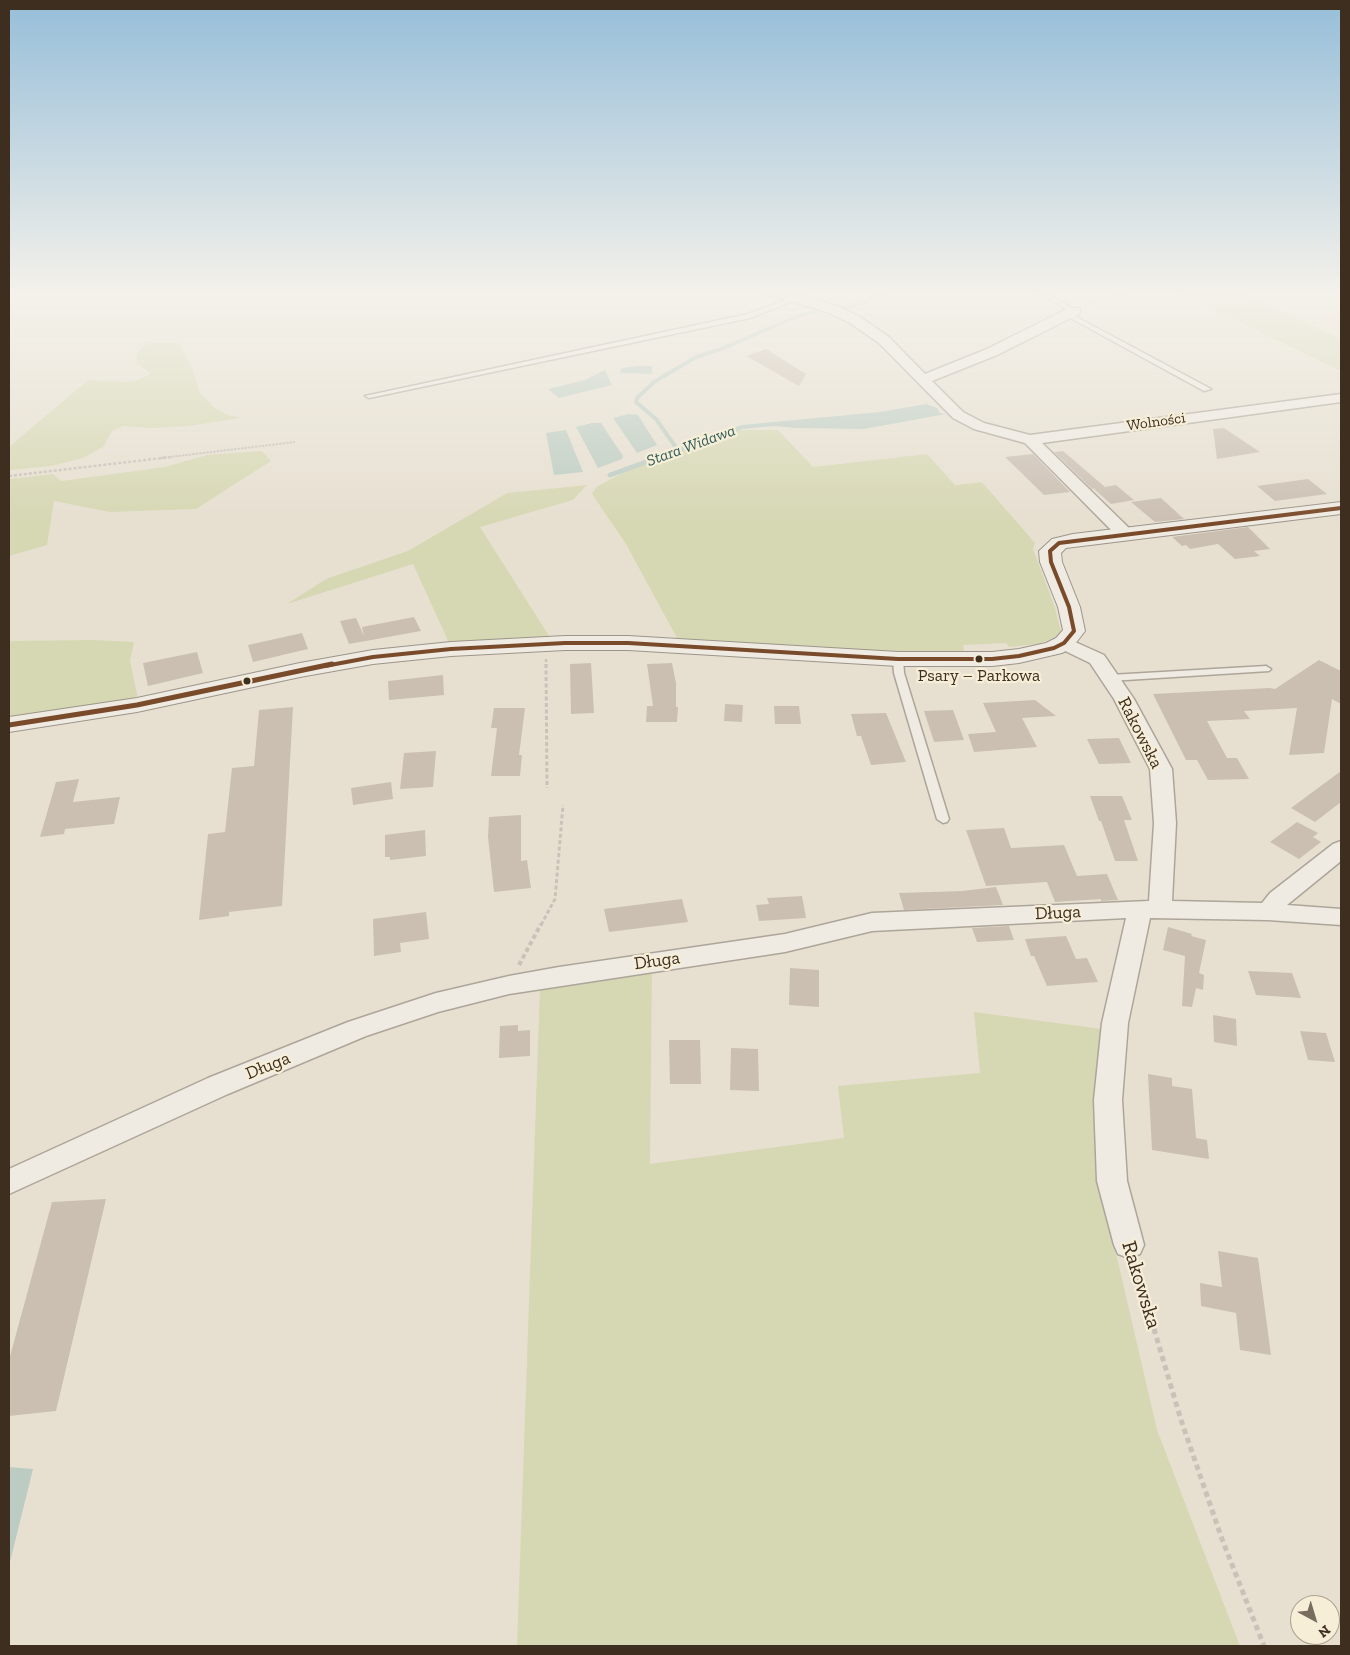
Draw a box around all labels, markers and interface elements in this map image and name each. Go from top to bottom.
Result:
street label: Wolności [1126,409,1186,435]
water label: Stara Widawa [644,421,738,471]
marker: Psary – Parkowa [974,654,984,664]
place label: Psary – Parkowa [918,666,1040,686]
unlabelled marker [242,676,252,686]
street label: Rakowska [1113,694,1167,772]
street label: Długa [1034,901,1082,925]
street label: Długa [633,947,681,975]
street label: Długa [243,1047,293,1085]
street label: Rakowska [1116,1238,1166,1332]
north arrow [1290,1595,1340,1645]
text: N [1315,1621,1334,1641]

